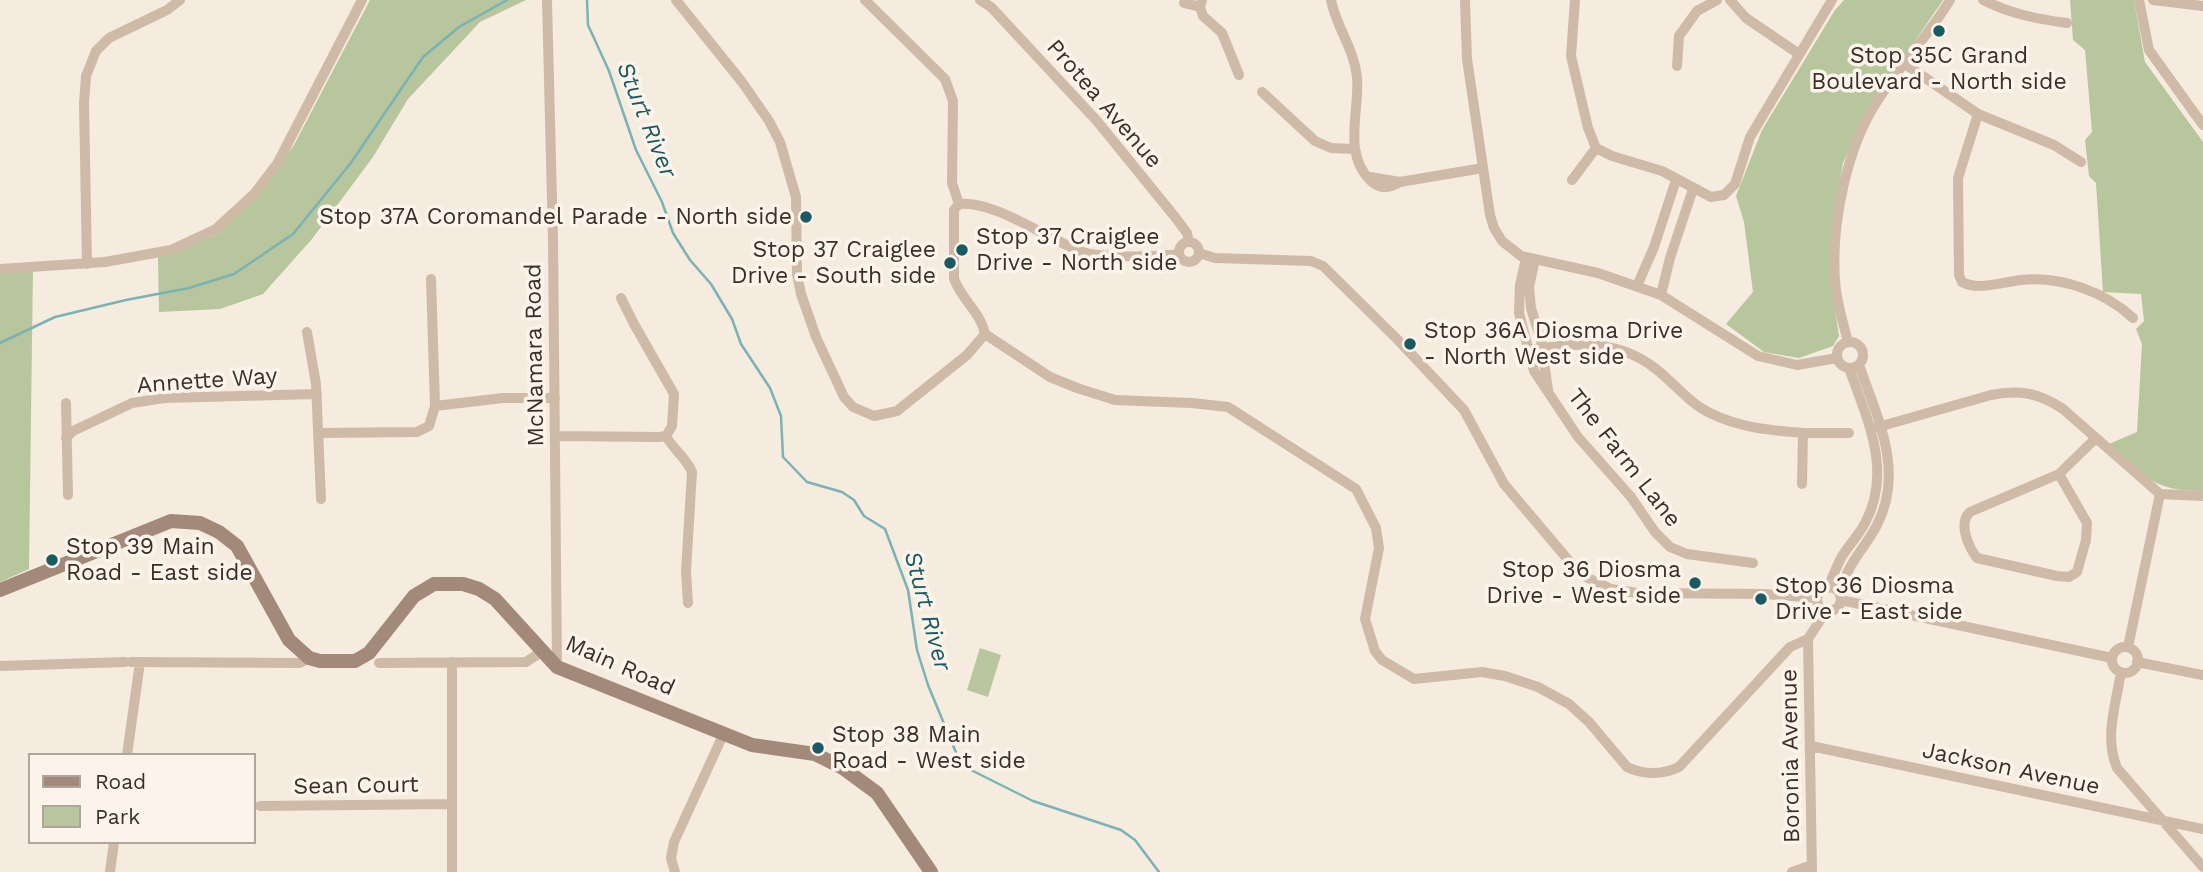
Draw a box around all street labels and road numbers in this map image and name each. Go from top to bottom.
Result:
street label: Protea Avenue [1041,34,1167,174]
street label: McNamara Road [520,263,550,447]
street label: Annette Way [136,362,278,400]
street label: The Farm Lane [1561,383,1687,533]
street label: Main Road [561,630,679,702]
street label: Boronia Avenue [1776,669,1806,843]
street label: Jackson Avenue [1920,737,2102,801]
street label: Sean Court [293,771,419,801]

